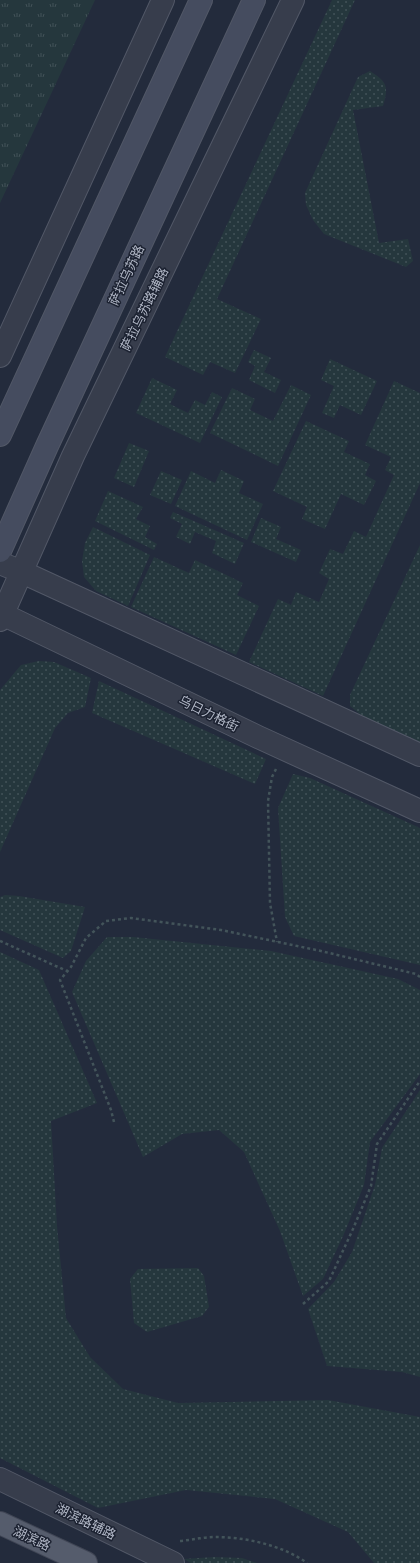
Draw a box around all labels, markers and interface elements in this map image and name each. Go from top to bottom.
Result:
street label: 萨拉乌苏路 [105,242,147,308]
street label: 萨拉乌苏路辅路 [117,265,171,353]
street label: 乌日力格街 [176,692,242,734]
street label: 湖滨路辅路 [53,1500,119,1542]
street label: 湖滨路 [11,1523,53,1553]

